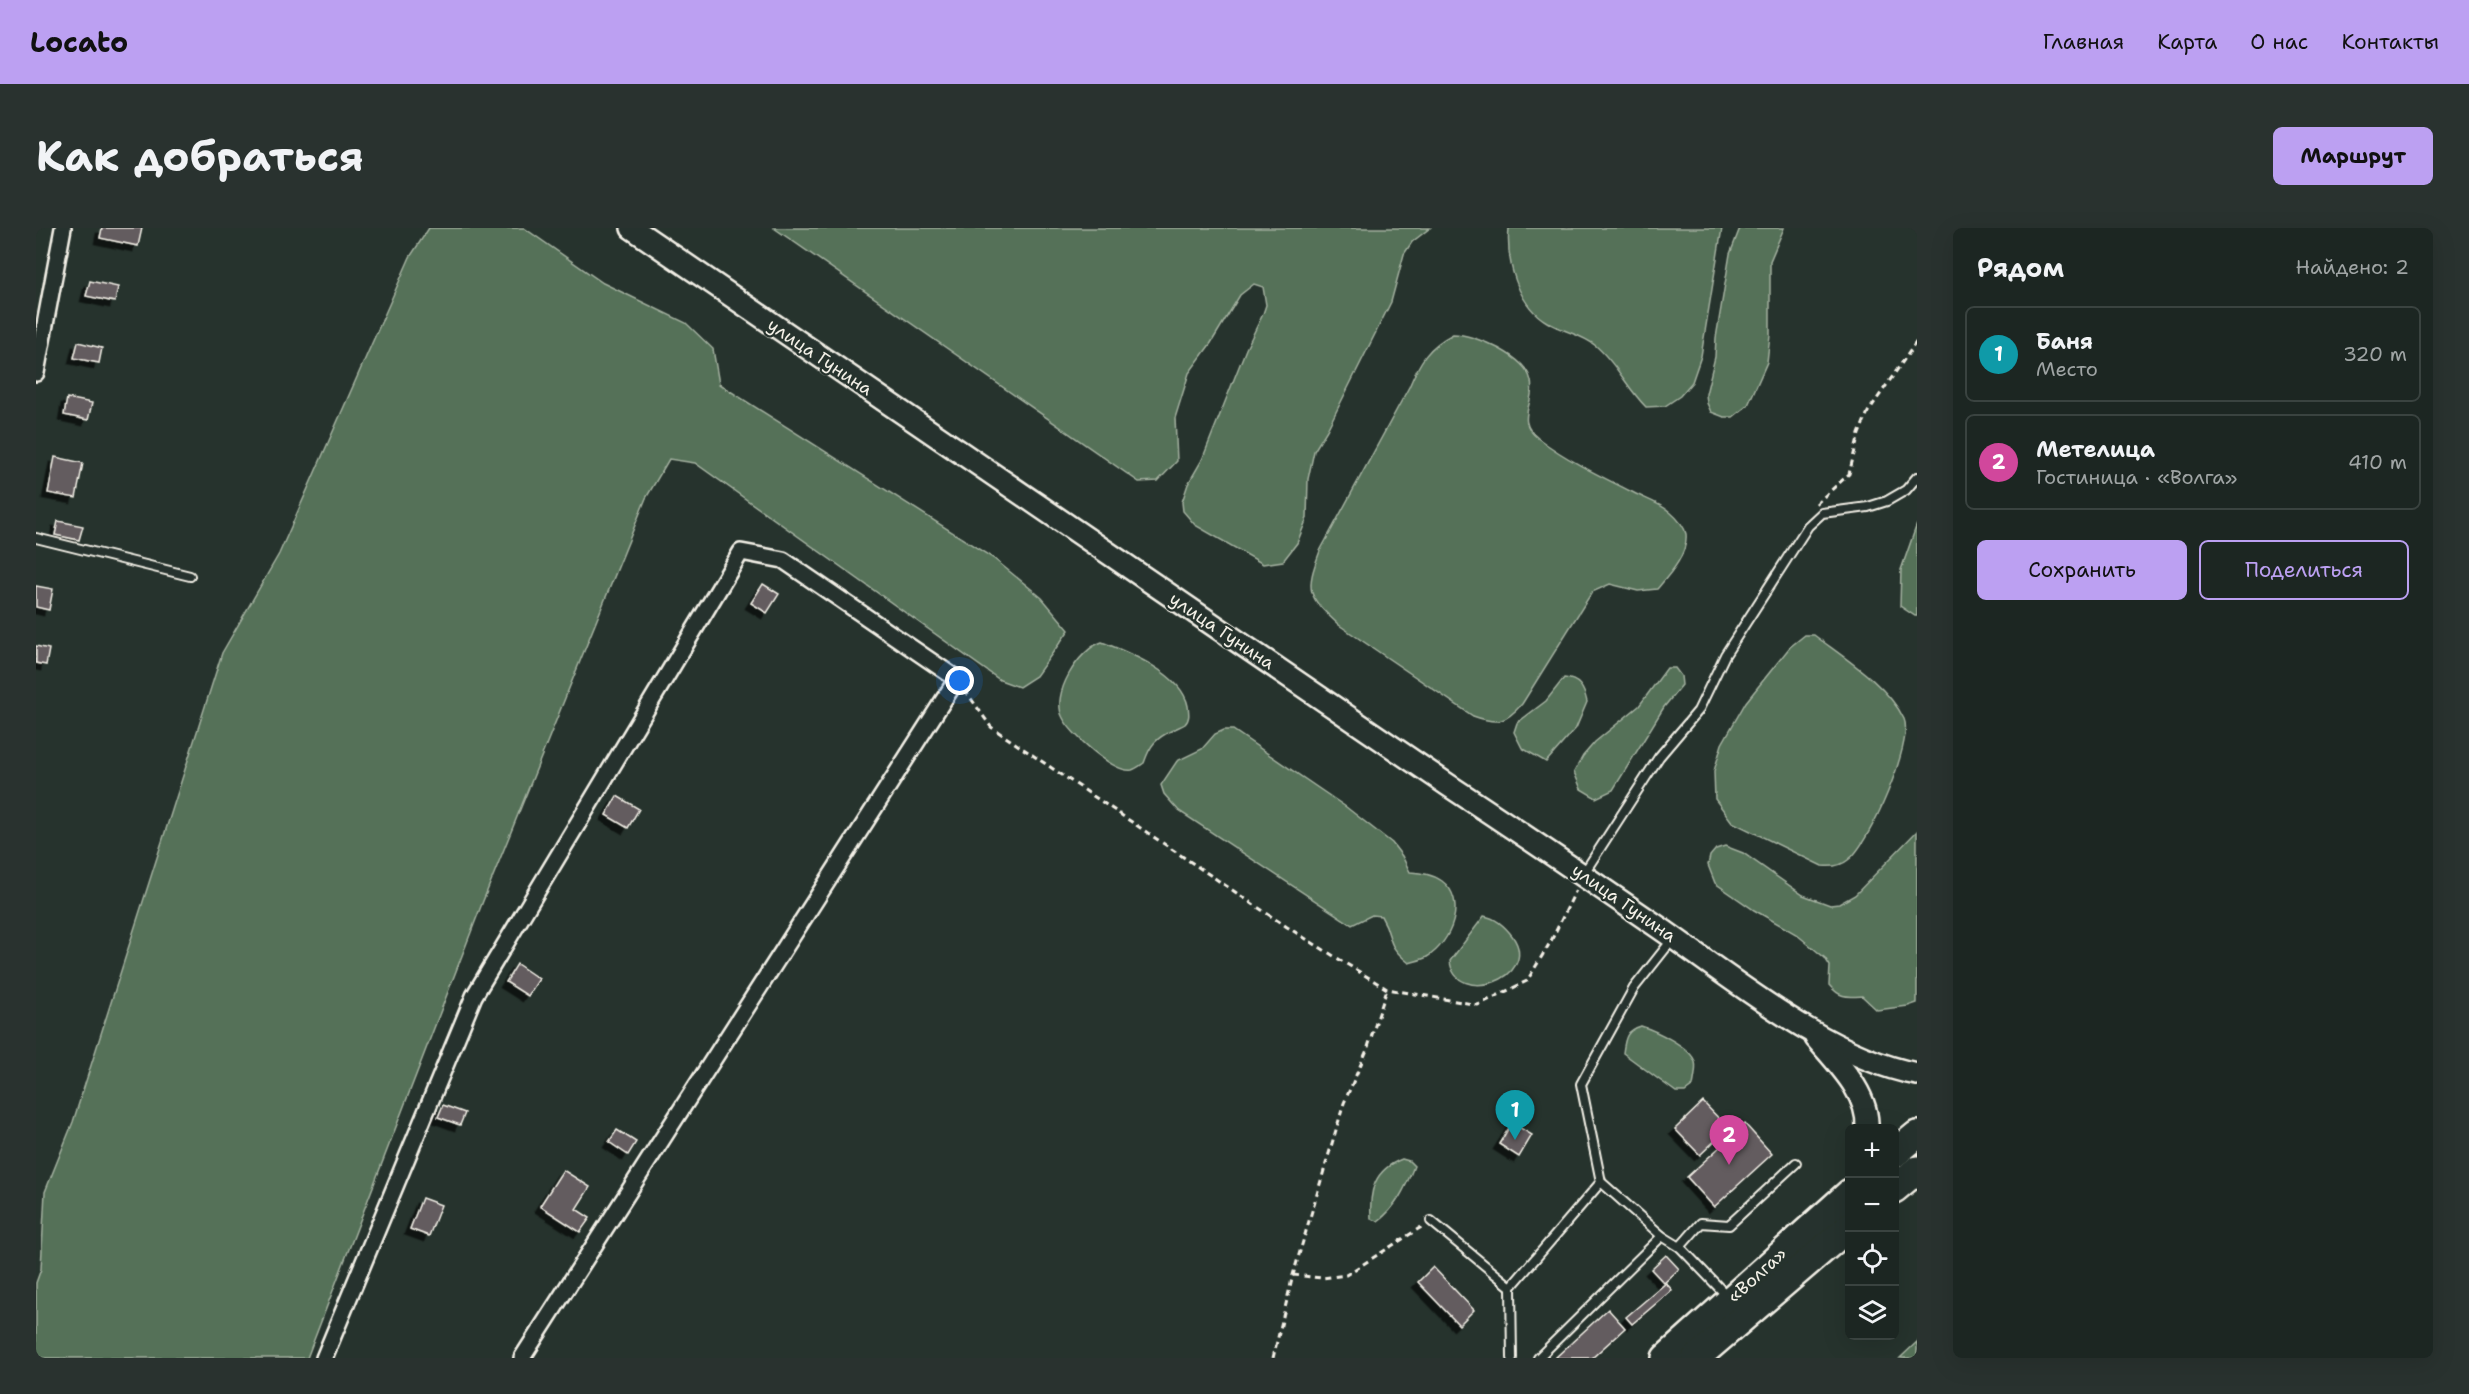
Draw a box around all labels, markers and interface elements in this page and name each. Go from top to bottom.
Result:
text: Locato [30,23,128,61]
text: Главная [2043,28,2124,56]
text: Карта [2157,28,2217,56]
text: О нас [2250,28,2308,56]
text: Контакты [2341,28,2439,56]
button: Маршрут [2273,127,2433,185]
text: Как добраться [36,128,364,184]
text: Рядом [1977,250,2064,285]
text: Найдено: 2 [2296,254,2409,280]
street label: улица Гунина [763,313,877,401]
text: Баня [2036,327,2093,356]
text: 1 [1994,341,2003,367]
text: 320 m [2343,341,2407,367]
text: Место [2036,356,2098,382]
text: Метелица [2036,435,2155,464]
text: 2 [1992,449,2006,475]
text: 410 m [2348,449,2407,475]
text: Гостиница · «Волга» [2036,464,2237,490]
button: Сохранить [1977,540,2187,600]
button: Поделиться [2199,540,2409,600]
street label: улица Гунина [1165,587,1279,675]
your location [945,666,974,695]
street label: улица Гунина [1567,858,1681,948]
pin: 1 [1496,1090,1534,1140]
pin: 2 [1710,1116,1748,1165]
map controls [1845,1124,1899,1340]
button: + [1845,1124,1899,1178]
button: − [1845,1178,1899,1232]
button: locate [1845,1232,1899,1286]
street label: «Волга» [1722,1242,1792,1308]
button: layers [1845,1286,1899,1340]

